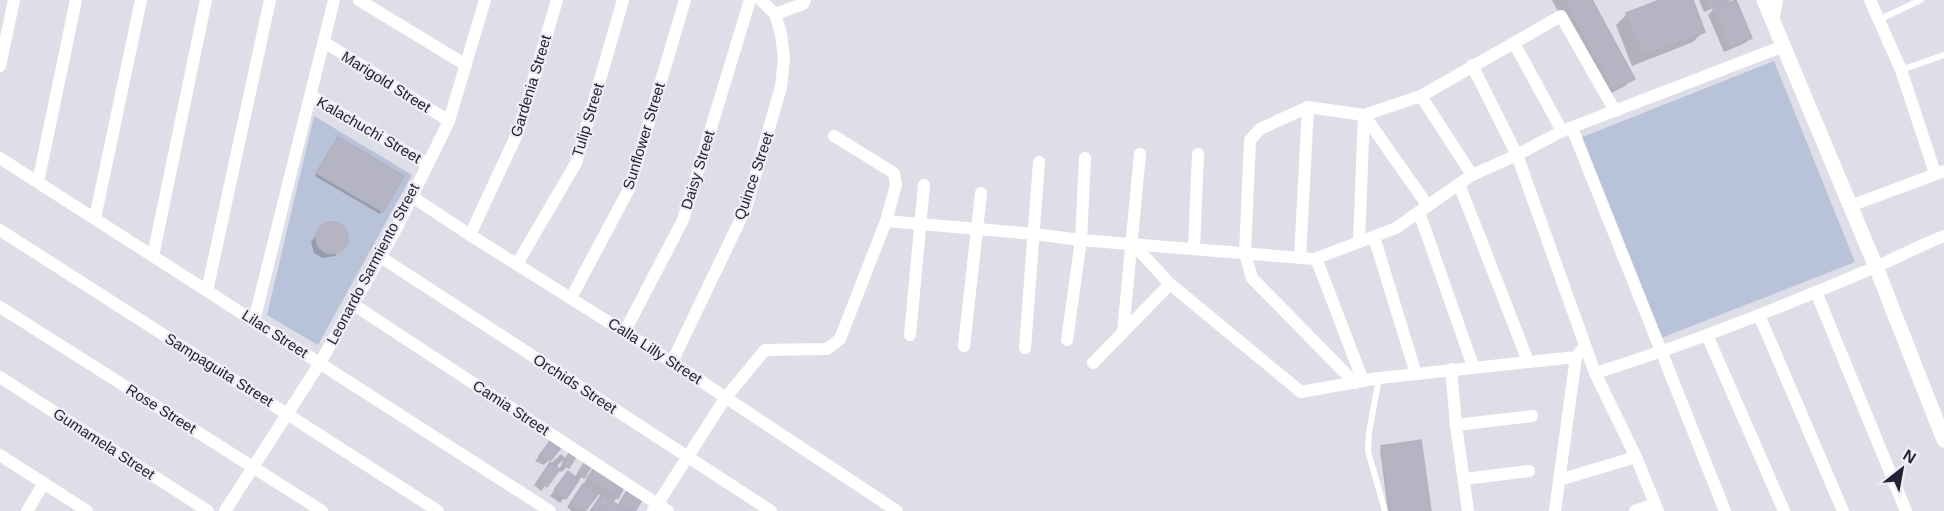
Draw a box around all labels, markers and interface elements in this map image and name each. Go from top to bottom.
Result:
street label: Gardenia Street [507,32,554,139]
street label: Marigold Street [339,47,435,116]
street label: Tulip Street [568,80,607,159]
street label: Sunflower Street [619,80,668,191]
street label: Kalachuchi Street [314,93,425,167]
street label: Daisy Street [677,128,718,211]
street label: Quince Street [731,129,777,222]
street label: Leonardo Sarmiento Street [323,180,423,347]
street label: Lilac Street [239,306,312,362]
street label: Calla Lilly Street [605,314,706,388]
street label: Sampaguita Street [162,329,277,410]
street label: Orchids Street [530,350,621,417]
street label: Camia Street [470,377,553,439]
street label: Rose Street [123,380,200,437]
street label: Gumamela Street [50,404,159,483]
north arrow [1872,439,1932,499]
text: N [1900,446,1919,467]

